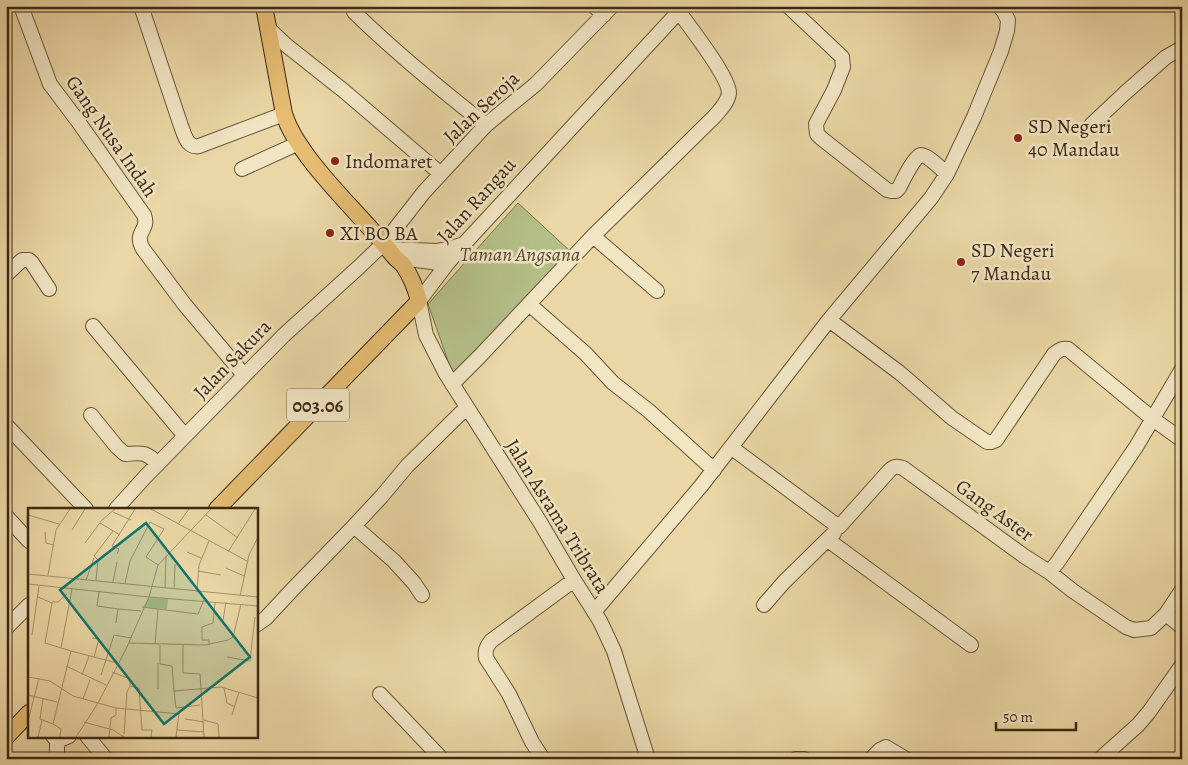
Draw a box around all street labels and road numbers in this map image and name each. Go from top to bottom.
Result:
street label: Jalan Seroja [437,65,526,150]
street label: Gang Nusa Indah [60,70,164,203]
street label: Jalan Rangau [431,152,522,249]
street label: Jalan Sakura [187,313,278,405]
road number: 003.06 [287,388,349,422]
street label: Jalan Asrama Tribrata [499,434,616,599]
street label: Gang Aster [950,473,1039,548]

